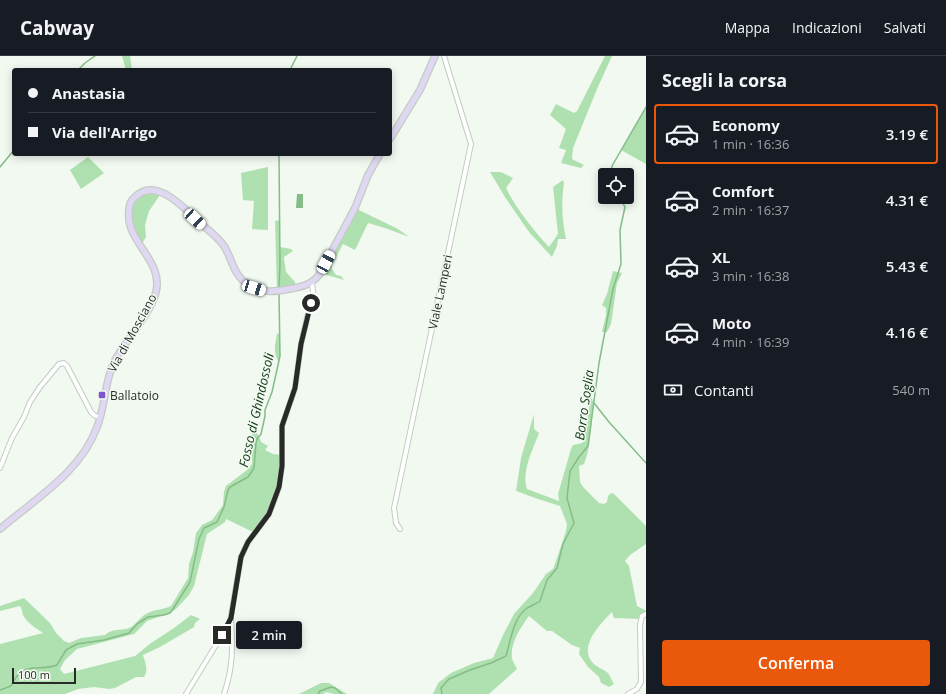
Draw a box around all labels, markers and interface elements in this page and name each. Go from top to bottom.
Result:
text: Cabway [20,15,94,41]
text: Mappa [725,18,770,37]
text: Indicazioni [792,18,862,37]
text: Salvati [884,18,926,37]
text: Scegli la corsa [662,68,787,92]
text: Anastasia [52,83,125,103]
text: Economy [712,115,780,135]
icon: car [664,116,700,152]
text: Via dell'Arrigo [52,122,157,142]
text: 3.19 € [886,124,928,144]
text: 1 min · 16:36 [712,135,789,153]
map controls [598,168,634,204]
button: locate [598,168,634,204]
text: Comfort [712,181,774,201]
icon: car [664,182,700,218]
text: 4.31 € [886,190,928,210]
text: 2 min · 16:37 [712,201,789,219]
car [182,206,208,232]
text: XL [712,247,730,267]
icon: car [664,248,700,284]
car [315,249,337,275]
street label: Viale Lamperi [424,253,456,331]
text: 5.43 € [886,256,928,276]
text: 3 min · 16:38 [712,267,789,285]
car [241,279,267,297]
street label: Via di Mosciano [103,291,161,375]
route start [302,294,320,312]
text: Moto [712,313,751,333]
icon: car [664,314,700,350]
text: 4.16 € [886,322,928,342]
text: 4 min · 16:39 [712,333,789,351]
water label: Fosso di Ghindossoli [234,350,278,469]
water label: Borro Soglia [570,368,598,441]
icon: cash [662,379,684,401]
text: Contanti [694,380,754,400]
text: 540 m [892,381,930,399]
place label: Ballatoio [110,387,159,404]
marker: Ballatoio [97,390,107,400]
callout: 2 min [236,621,302,649]
route end [213,626,231,644]
text: 2 min [251,626,287,644]
button: Conferma [662,640,930,686]
scale bar [12,666,76,685]
text: 100 m [18,667,50,682]

